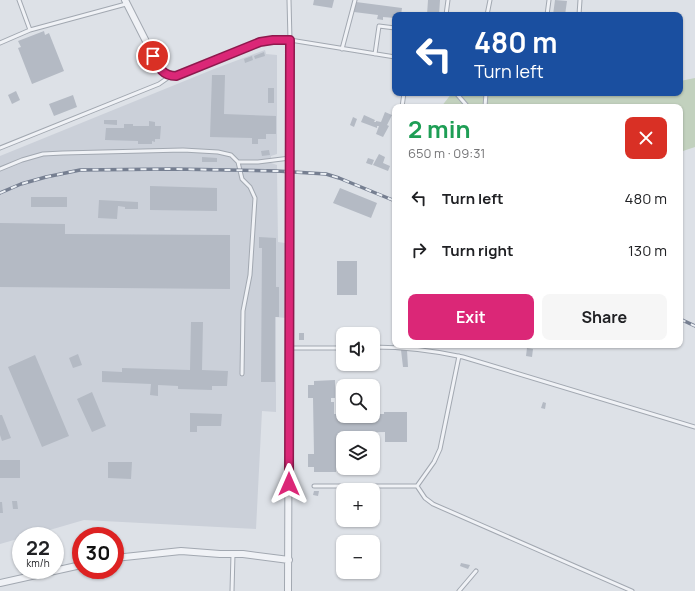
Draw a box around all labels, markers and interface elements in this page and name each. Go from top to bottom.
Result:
text: 480 m [474,23,557,61]
icon: left [408,28,460,80]
pin [136,39,170,73]
icon: arrive [142,45,164,67]
text: Turn left [474,59,544,83]
text: 2 min [408,112,470,145]
button: close [625,117,667,159]
text: 650 m · 09:31 [408,144,485,162]
icon: left [408,187,430,209]
text: Turn left [442,188,504,209]
text: 480 m [625,188,667,209]
icon: right [408,239,430,261]
text: Turn right [442,240,513,261]
text: 130 m [628,240,667,261]
button: Exit [408,294,534,340]
button: Share [542,294,667,340]
map controls [336,327,380,579]
button: sound [336,327,380,371]
button: search [336,379,380,423]
button: layers [336,431,380,475]
position arrow [268,463,310,505]
button: + [336,483,380,527]
speed limit sign: 30 [72,527,124,579]
text: 22 [26,534,50,561]
button: − [336,535,380,579]
text: km/h [26,556,50,570]

